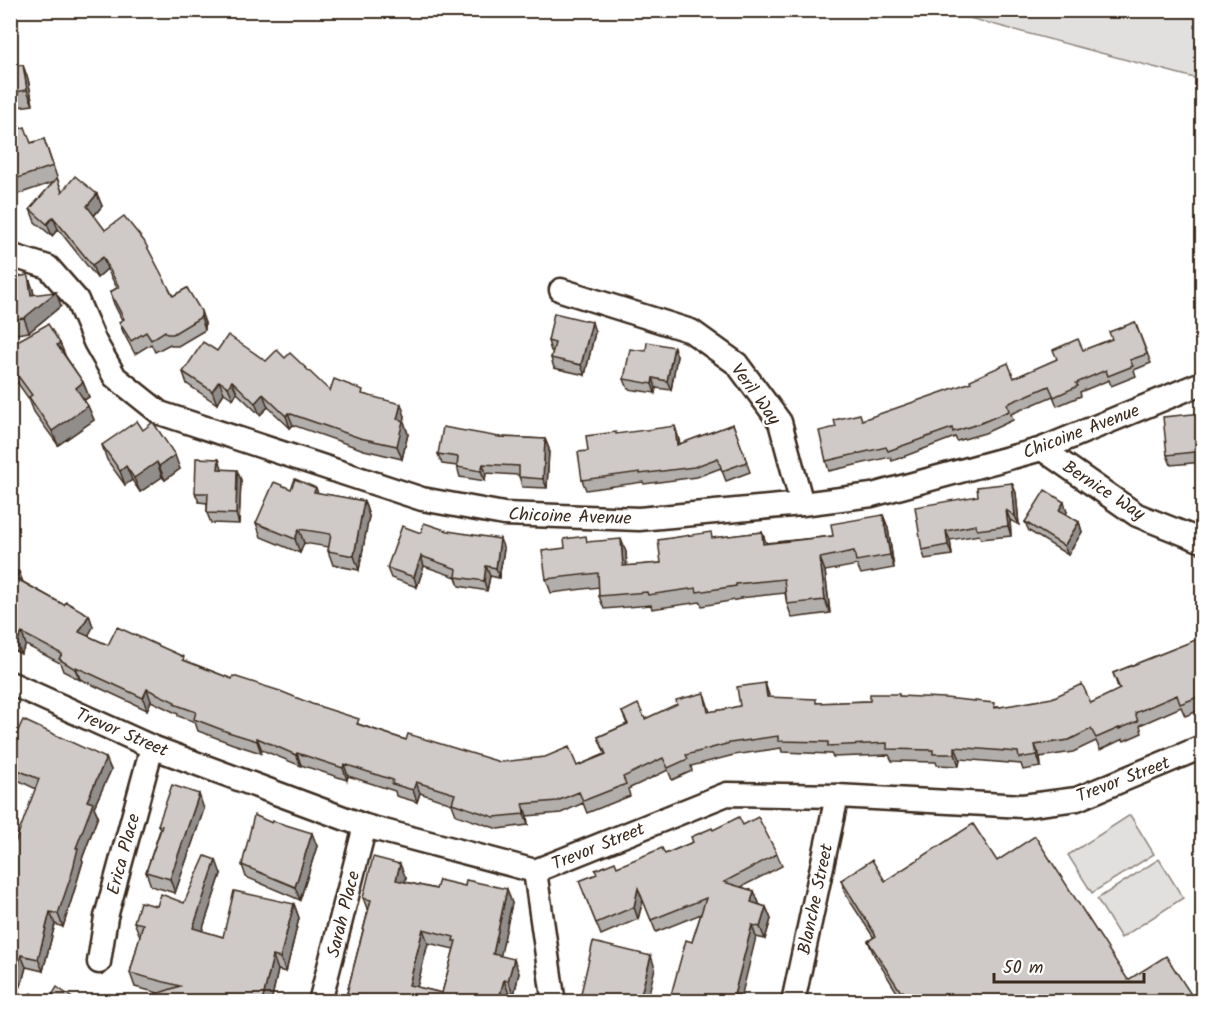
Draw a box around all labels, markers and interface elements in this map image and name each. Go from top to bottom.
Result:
street label: Veril Way [722,358,788,432]
street label: Chicoine Avenue [1019,397,1144,468]
street label: Bernice Way [1056,454,1151,529]
street label: Chicoine Avenue [508,501,632,534]
street label: Trevor Street [71,701,173,766]
street label: Trevor Street [1072,749,1176,812]
street label: Erica Place [100,810,149,898]
street label: Trevor Street [548,815,651,879]
street label: Blanche Street [791,840,843,957]
street label: Sarah Place [320,868,369,961]
scale bar [994,946,1144,984]
text: 50 m [1003,954,1043,983]

